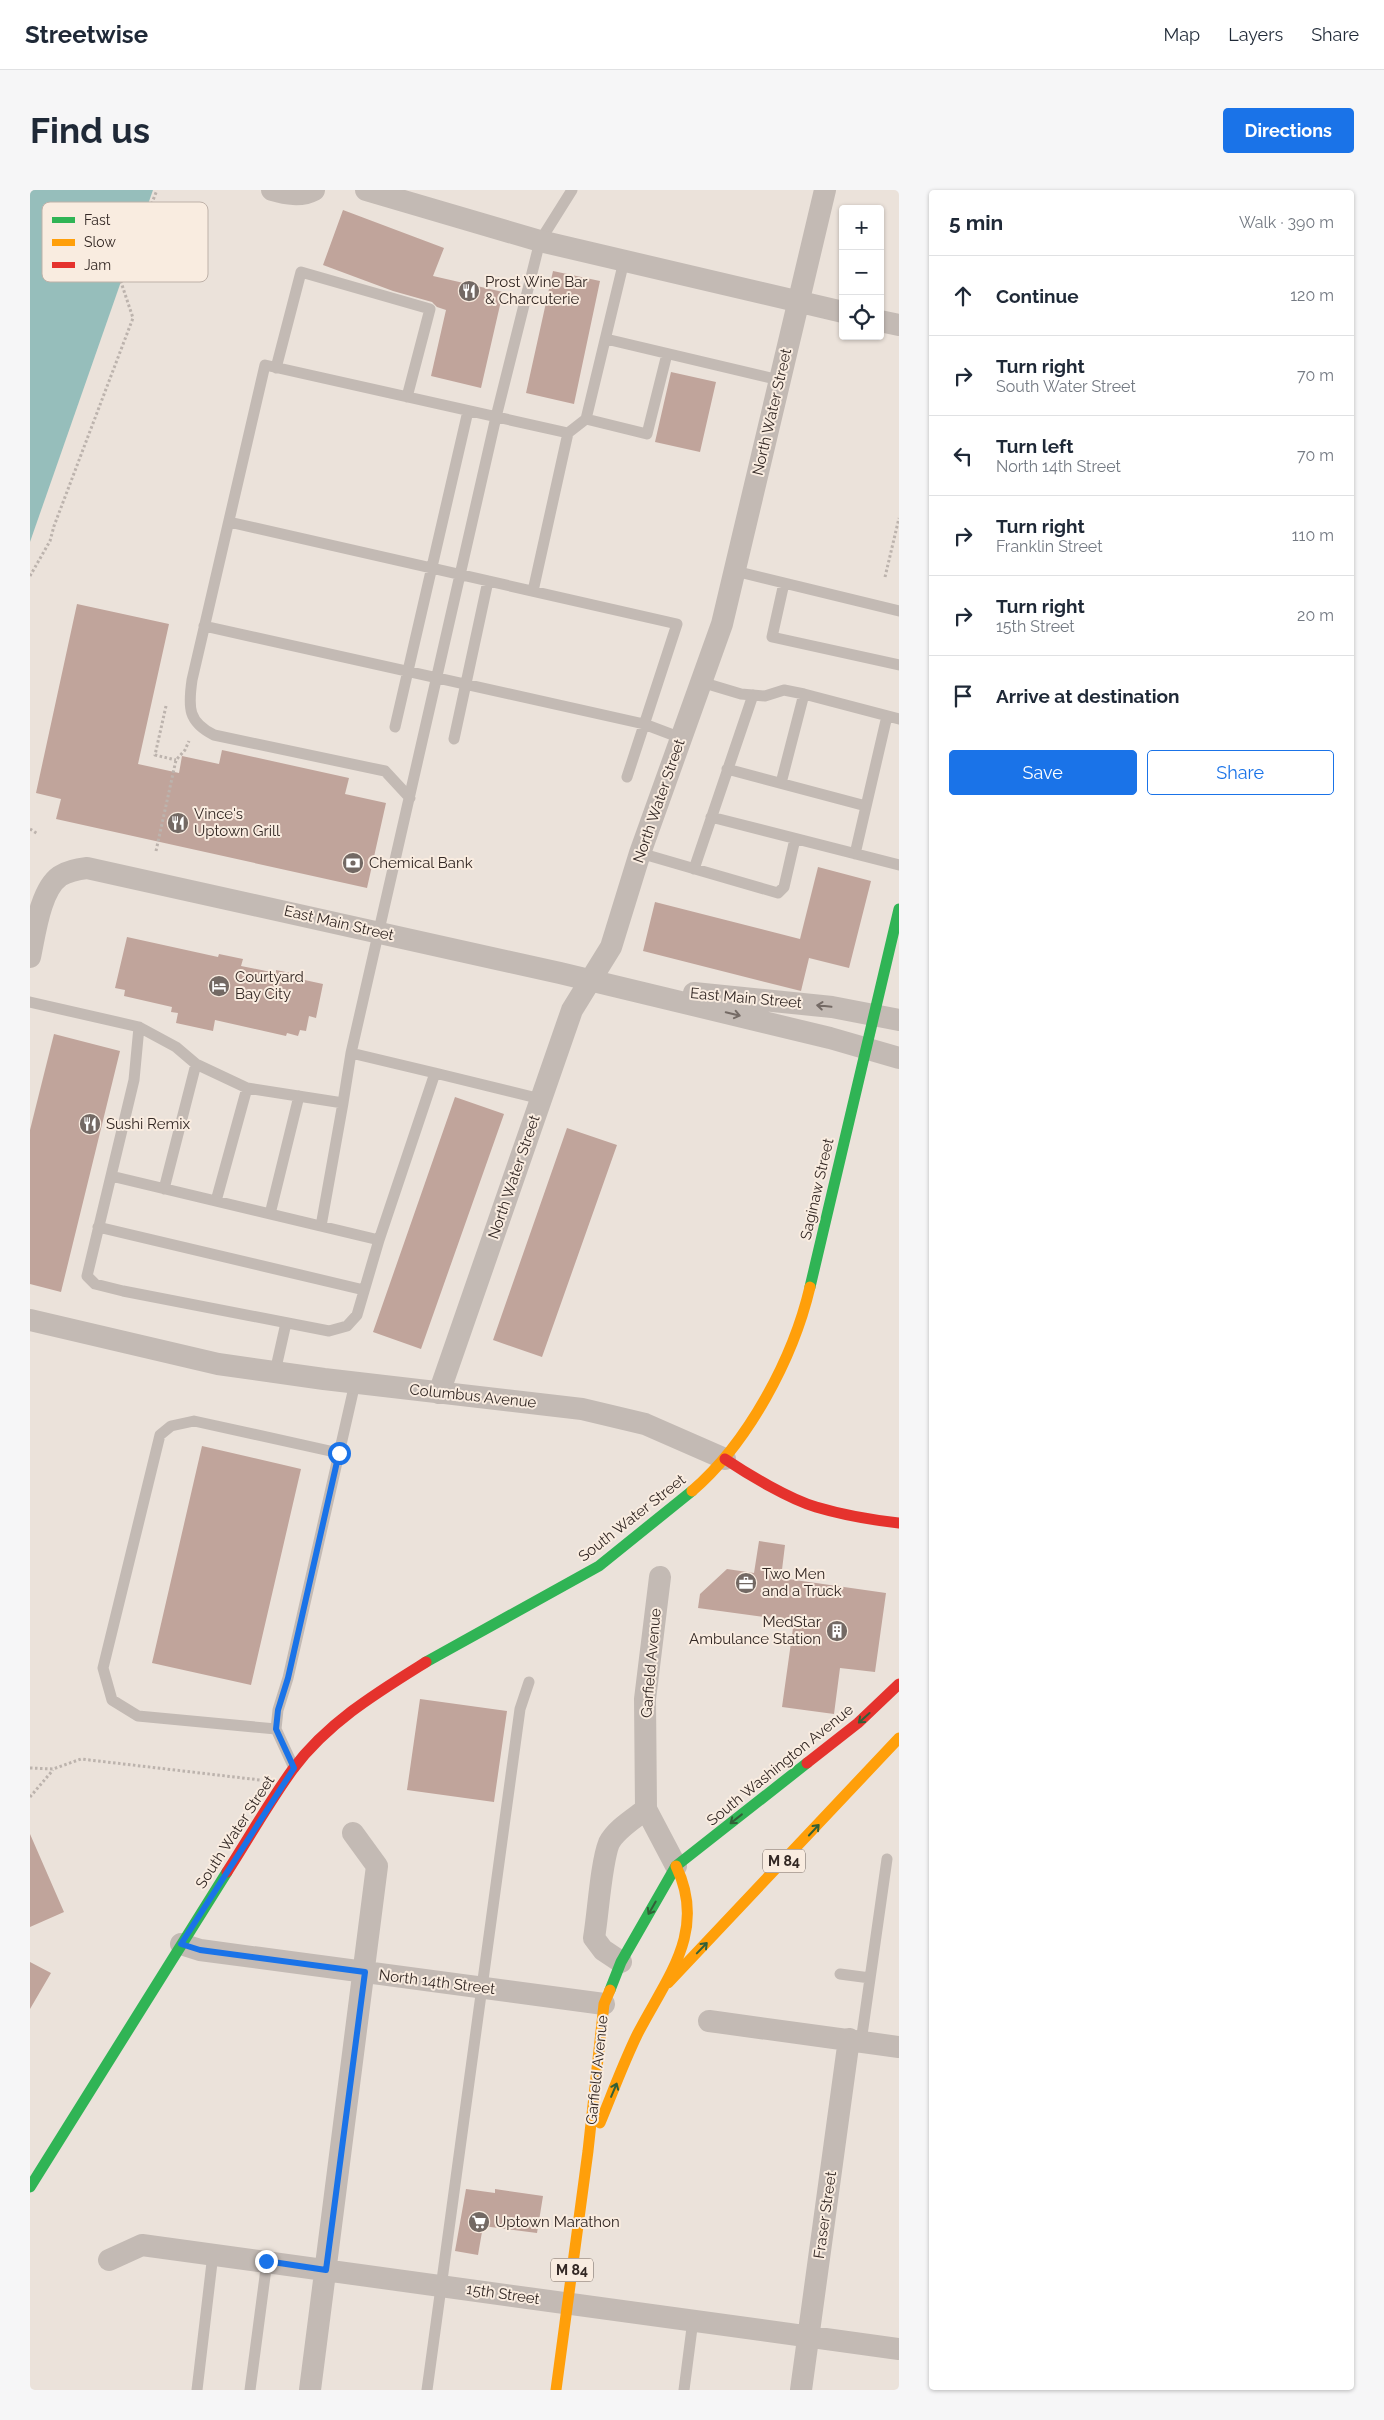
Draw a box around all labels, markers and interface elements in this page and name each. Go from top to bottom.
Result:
text: Streetwise [25,20,148,49]
text: Map [1164,24,1200,45]
text: Layers [1228,24,1283,45]
text: Share [1311,24,1359,45]
button: Directions [1223,108,1354,153]
text: Find us [30,110,150,151]
legend [42,202,208,282]
map controls [839,205,884,340]
button: + [839,205,884,250]
text: 5 min [949,210,1003,235]
text: Fast [84,212,111,228]
text: Walk · 390 m [1239,213,1334,232]
text: Slow [84,234,116,250]
button: − [839,250,884,295]
text: Jam [84,257,111,273]
place label: Prost Wine Bar & Charcuterie [485,273,588,308]
restaurant icon: Prost Wine Bar & Charcuterie [457,279,481,303]
icon: ahead [949,282,977,310]
text: Continue [996,285,1079,307]
text: 120 m [1290,286,1334,305]
button: locate [839,295,884,340]
street label: North Water Street [749,347,795,477]
text: Turn right [996,355,1085,377]
icon: right [949,362,977,390]
text: 70 m [1297,366,1334,385]
text: South Water Street [996,377,1136,396]
text: Turn left [996,435,1073,457]
icon: left [949,442,977,470]
text: 70 m [1297,446,1334,465]
text: North 14th Street [996,457,1121,476]
text: Turn right [996,515,1085,537]
icon: right [949,522,977,550]
text: 110 m [1292,526,1334,545]
text: Franklin Street [996,537,1103,556]
text: Turn right [996,595,1085,617]
icon: right [949,602,977,630]
text: 20 m [1297,606,1334,625]
text: 15th Street [996,617,1075,636]
icon: arrive [949,682,977,710]
text: Arrive at destination [996,685,1180,707]
street label: North Water Street [629,737,689,865]
button: Save [949,750,1137,795]
button: Share [1147,750,1334,795]
place label: Vince's Uptown Grill [194,805,281,840]
restaurant icon: Vince's Uptown Grill [166,811,190,835]
bank icon: Chemical Bank [341,851,365,875]
place label: Chemical Bank [369,854,473,872]
street label: East Main Street [282,902,396,944]
place label: Courtyard Bay City [235,968,304,1003]
hotel icon: Courtyard Bay City [207,974,231,998]
street label: East Main Street [689,984,803,1012]
one-way arrow [817,1001,833,1011]
one-way arrow [725,1010,741,1020]
restaurant icon: Sushi Remix [78,1112,102,1136]
street label: North Water Street [484,1113,544,1241]
place label: Sushi Remix [106,1115,191,1133]
street label: Saginaw Street [797,1136,837,1242]
street label: Columbus Avenue [409,1380,537,1412]
route start [328,1442,351,1465]
street label: South Water Street [575,1471,689,1565]
place label: Two Men and a Truck [762,1565,842,1600]
office icon: Two Men and a Truck [734,1571,758,1595]
street label: Garfield Avenue [637,1607,665,1719]
place label: MedStar Ambulance Station [689,1613,822,1648]
building icon: MedStar Ambulance Station [825,1619,849,1643]
street label: South Washington Avenue [703,1700,857,1830]
one-way arrow [857,1712,870,1723]
street label: South Water Street [192,1772,278,1892]
one-way arrow [730,1813,743,1824]
one-way arrow [808,1824,820,1836]
road number: M 84 [763,1850,805,1872]
one-way arrow [647,1901,657,1916]
one-way arrow [696,1941,708,1954]
street label: North 14th Street [378,1966,496,1998]
street label: Garfield Avenue [582,2014,612,2126]
one-way arrow [610,2083,620,2098]
street label: Fraser Street [810,2170,840,2260]
supermarket icon: Uptown Marathon [467,2210,491,2234]
place label: Uptown Marathon [495,2213,620,2231]
route end [255,2250,278,2273]
road number: M 84 [551,2258,593,2282]
street label: 15th Street [465,2280,541,2308]

